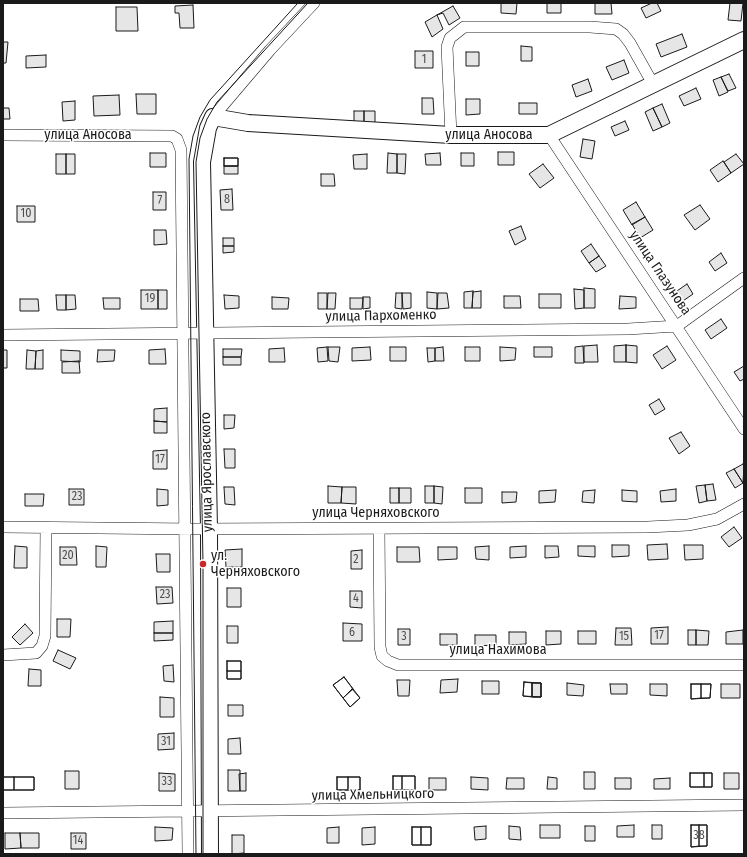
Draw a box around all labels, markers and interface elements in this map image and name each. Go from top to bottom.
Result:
house number: 1 [422,53,426,67]
street label: улица Аносова [44,127,132,143]
street label: улица Аносова [445,127,533,143]
house number: 8 [224,193,230,207]
house number: 7 [158,194,162,208]
house number: 10 [21,207,31,221]
street label: улица Глазунова [626,228,694,318]
house number: 19 [145,292,155,306]
street label: улица Пархоменко [325,307,437,325]
street label: улица Ярославского [198,412,216,532]
house number: 17 [155,453,165,467]
house number: 23 [72,490,82,504]
street label: улица Черняховского [312,505,440,521]
place label: ул. Черняховского [211,548,300,580]
house number: 20 [62,549,74,563]
house number: 2 [353,553,359,567]
marker: ул. Черняховского [198,559,208,569]
house number: 23 [160,588,170,602]
house number: 4 [353,592,359,606]
house number: 6 [349,626,355,640]
house number: 17 [654,629,664,643]
house number: 3 [401,630,407,644]
house number: 15 [619,630,629,644]
street label: улица Нахимова [450,642,546,658]
house number: 31 [161,735,171,749]
house number: 33 [162,775,172,789]
street label: улица Хмельницкого [311,786,435,804]
house number: 38 [693,829,705,843]
house number: 14 [73,834,83,848]

